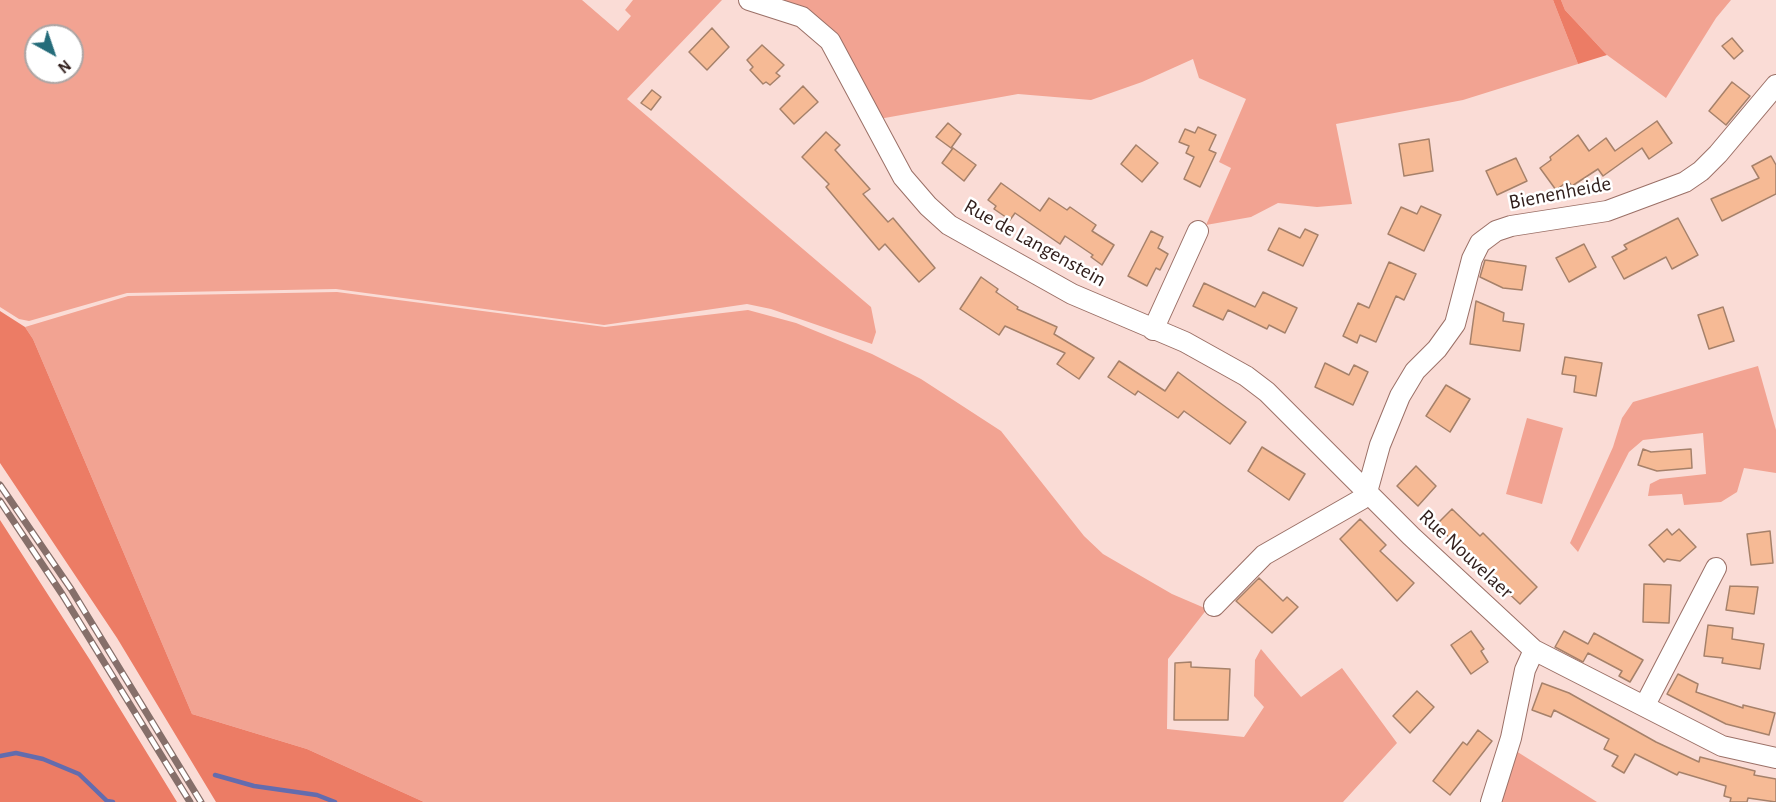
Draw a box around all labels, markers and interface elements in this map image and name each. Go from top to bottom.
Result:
north arrow [24,24,84,84]
text: N [55,57,74,76]
street label: Bienenheide [1507,171,1613,215]
street label: Rue de Langenstein [960,194,1110,292]
street label: Rue Nouvelaer [1414,504,1518,604]

